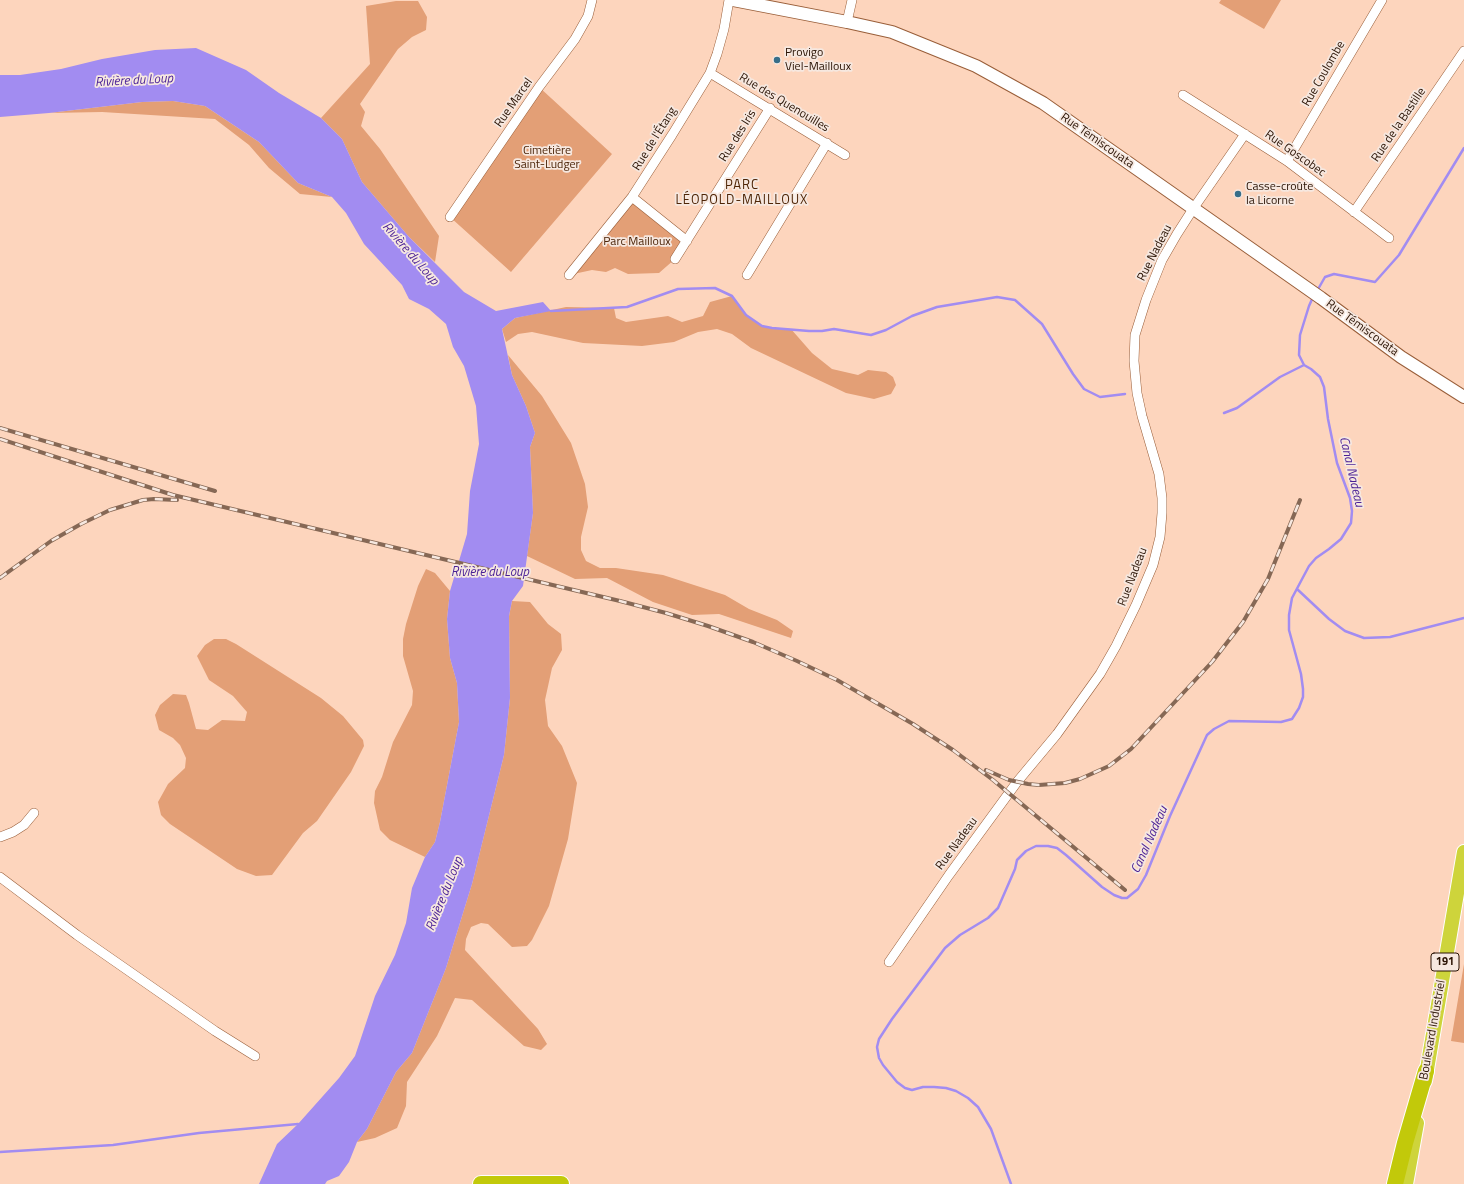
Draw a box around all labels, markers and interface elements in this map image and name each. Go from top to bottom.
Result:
street label: Rue Coulombe [1300,39,1348,109]
place label: Provigo Viel-Mailloux [785,46,851,74]
marker: Provigo Viel-Mailloux [772,55,782,65]
street label: Rue des Quenouilles [736,70,832,136]
water label: Rivière du Loup [95,71,173,91]
street label: Rue Marcel [492,76,536,130]
street label: Rue de la Bastille [1369,85,1429,165]
street label: Rue de l'Étang [630,105,680,173]
street label: Rue des Iris [716,107,760,165]
street label: Rue Témiscouata [1058,110,1136,172]
street label: Rue Goscobec [1262,128,1328,180]
park label: Cimetière Saint-Ludger [514,144,580,172]
district label: PARC LÉOPOLD-MAILLOUX [676,178,808,209]
place label: Casse-croûte la Licorne [1246,180,1313,208]
marker: Casse-croûte la Licorne [1233,189,1243,199]
water label: Rivière du Loup [379,219,441,289]
street label: Rue Nadeau [1135,222,1175,284]
park label: Parc Mailloux [603,235,671,249]
street label: Rue Témiscouata [1323,297,1401,359]
water label: Canal Nadeau [1335,435,1367,509]
street label: Rue Nadeau [1115,546,1151,608]
water label: Rivière du Loup [451,565,529,581]
water label: Canal Nadeau [1128,804,1172,876]
street label: Rue Nadeau [933,815,981,873]
water label: Rivière du Loup [423,855,467,933]
road number: 191 [1431,953,1459,971]
street label: Boulevard Industriel [1417,979,1449,1081]

